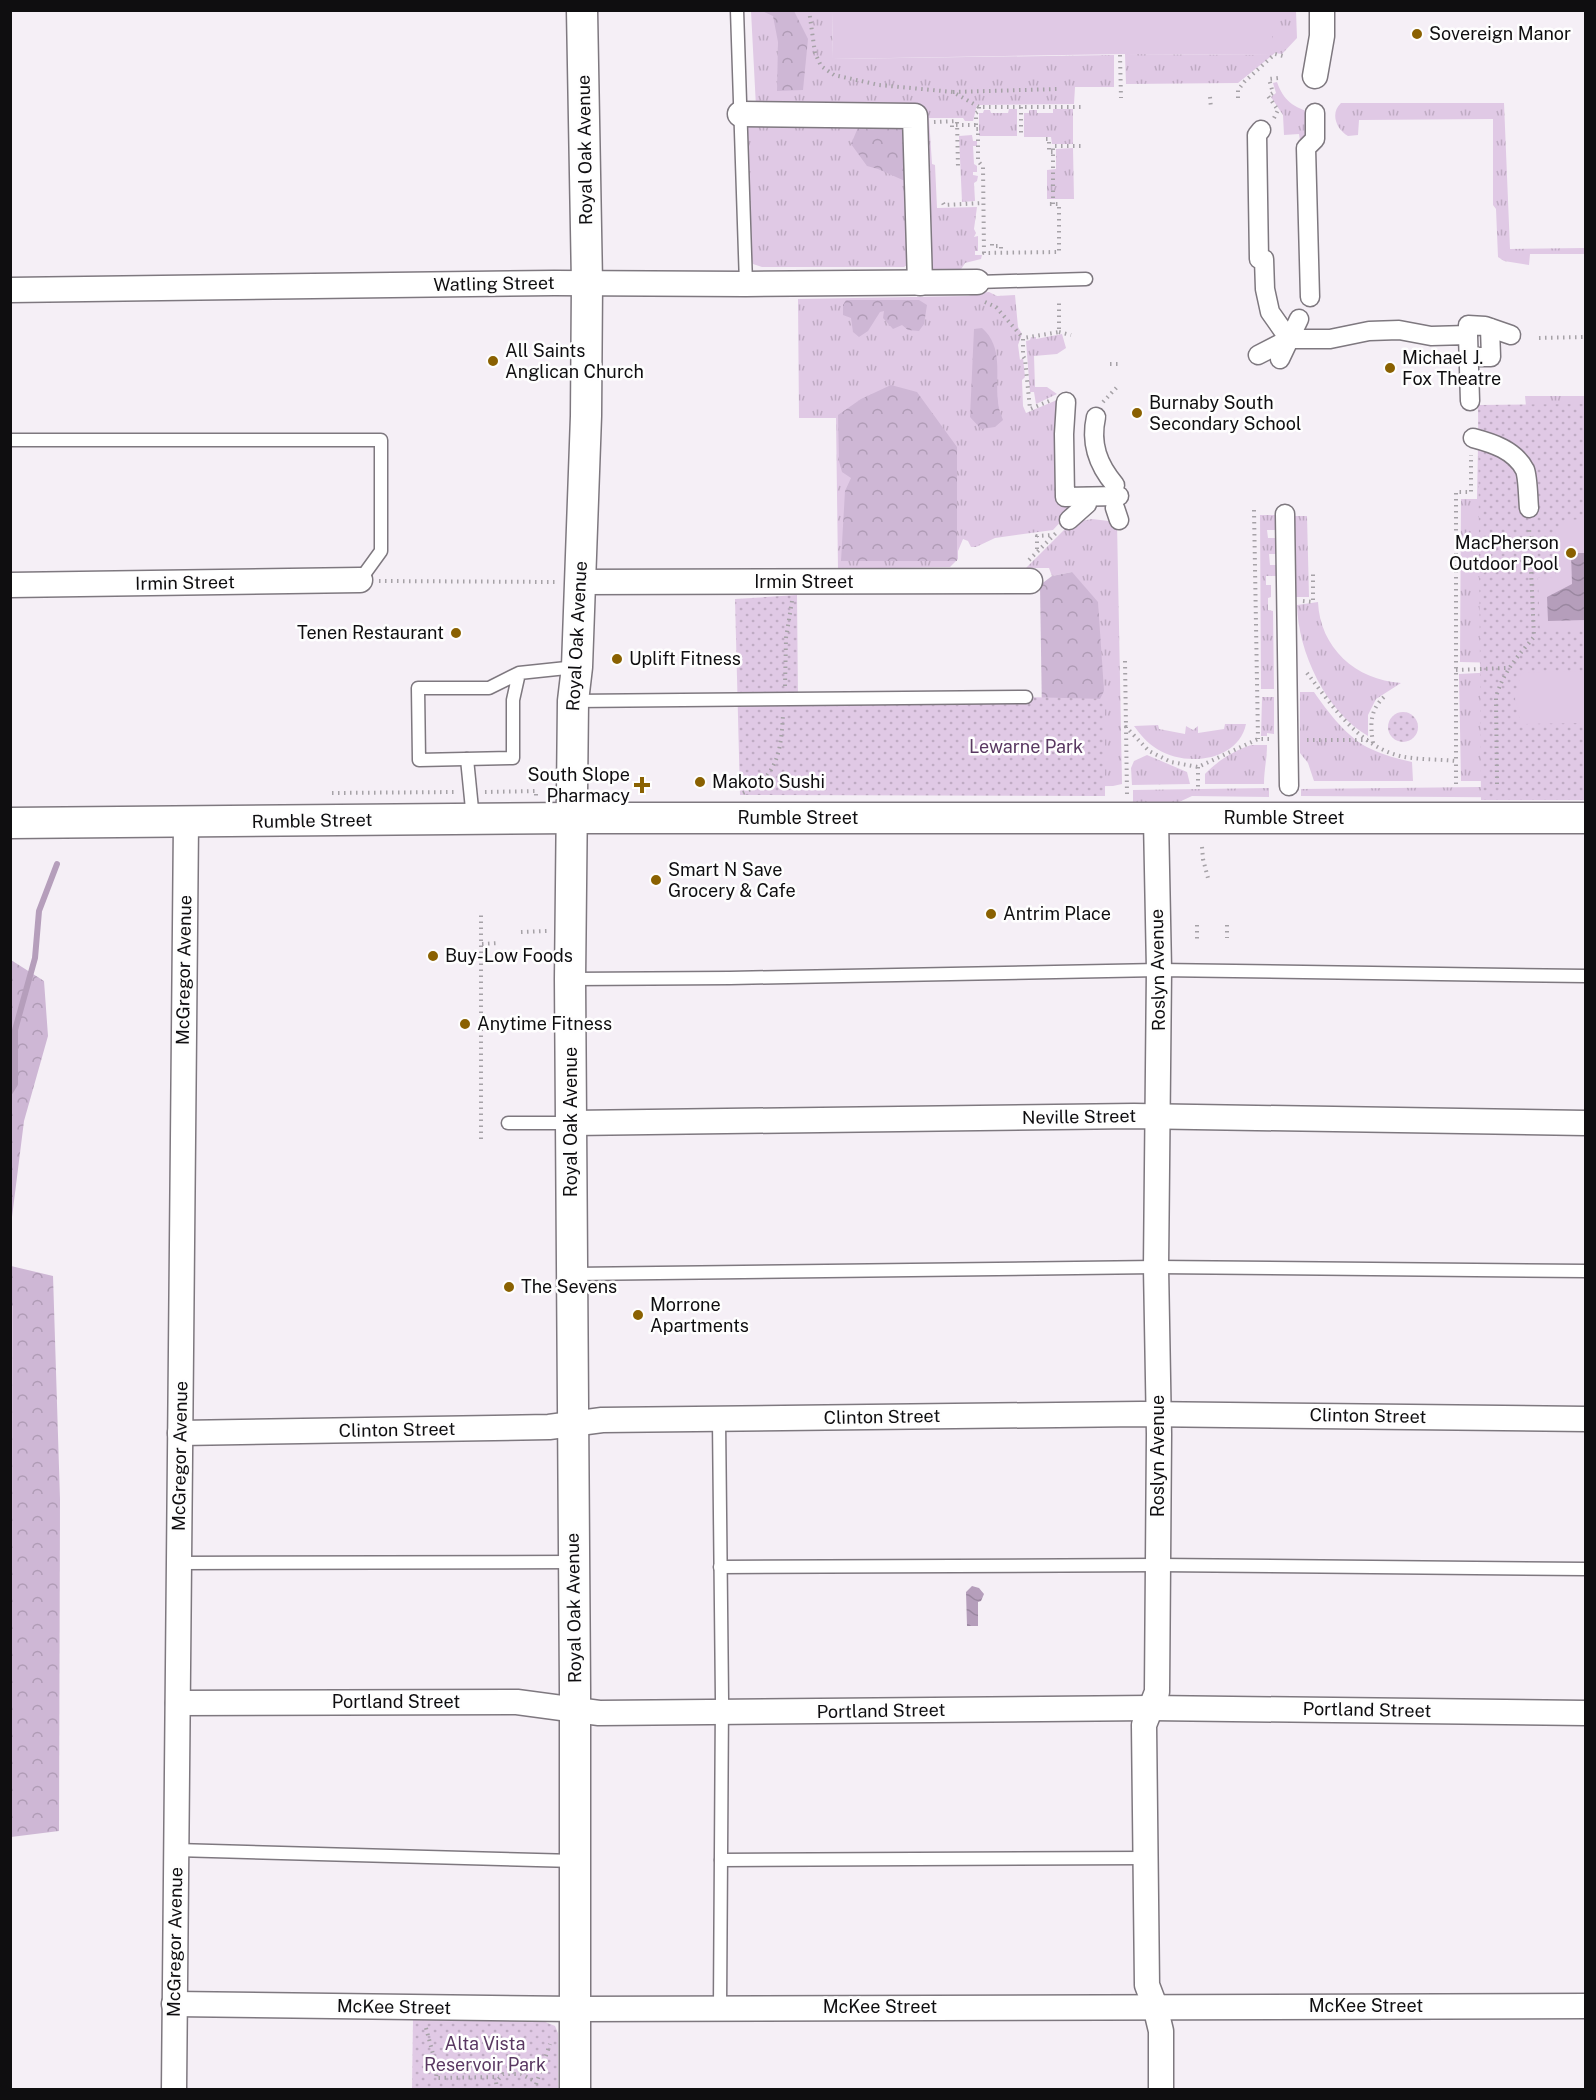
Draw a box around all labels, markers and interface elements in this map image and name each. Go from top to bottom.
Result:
place label: Sovereign Manor [1429,23,1571,44]
marker: Sovereign Manor [1410,27,1424,41]
street label: Royal Oak Avenue [573,75,596,225]
street label: Watling Street [433,272,555,295]
place label: All Saints Anglican Church [505,340,644,382]
place label: Michael J. Fox Theatre [1402,347,1501,389]
marker: All Saints Anglican Church [486,354,500,368]
marker: Michael J. Fox Theatre [1383,361,1397,375]
place label: Burnaby South Secondary School [1149,392,1301,434]
marker: Burnaby South Secondary School [1130,406,1144,420]
place label: MacPherson Outdoor Pool [1449,532,1559,574]
marker: MacPherson Outdoor Pool [1564,546,1578,560]
street label: Royal Oak Avenue [562,560,591,712]
street label: Irmin Street [135,571,235,594]
street label: Irmin Street [754,571,854,592]
place label: Tenen Restaurant [297,622,444,643]
marker: Tenen Restaurant [449,626,463,640]
place label: Uplift Fitness [629,648,741,669]
marker: Uplift Fitness [610,652,624,666]
park label: Lewarne Park [969,736,1083,757]
place label: South Slope Pharmacy [527,764,630,806]
place label: Makoto Sushi [712,771,825,792]
marker: Makoto Sushi [693,775,707,789]
marker: South Slope Pharmacy [635,778,649,792]
street label: Rumble Street [738,807,858,828]
street label: Rumble Street [1224,807,1344,828]
street label: Rumble Street [251,809,373,832]
place label: Smart N Save Grocery & Cafe [668,859,796,901]
marker: Smart N Save Grocery & Cafe [649,873,663,887]
street label: McGregor Avenue [172,895,195,1045]
place label: Antrim Place [1003,903,1111,924]
marker: Antrim Place [984,907,998,921]
street label: Roslyn Avenue [1146,909,1169,1031]
place label: Buy-Low Foods [445,945,573,966]
marker: Buy-Low Foods [426,949,440,963]
place label: Anytime Fitness [477,1013,612,1034]
marker: Anytime Fitness [458,1017,472,1031]
street label: Royal Oak Avenue [560,1047,581,1197]
street label: Neville Street [1022,1105,1136,1128]
place label: The Sevens [521,1276,617,1297]
marker: The Sevens [502,1280,516,1294]
place label: Morrone Apartments [650,1294,749,1336]
marker: Morrone Apartments [631,1308,645,1322]
street label: McGregor Avenue [168,1381,191,1531]
street label: Roslyn Avenue [1147,1395,1168,1517]
street label: Clinton Street [1310,1404,1426,1427]
street label: Clinton Street [824,1405,940,1428]
street label: Clinton Street [339,1418,455,1441]
street label: Royal Oak Avenue [562,1533,585,1683]
street label: Portland Street [332,1691,460,1712]
street label: Portland Street [1303,1698,1432,1721]
street label: Portland Street [816,1699,945,1722]
street label: McGregor Avenue [163,1867,186,2017]
street label: McKee Street [337,1995,451,2018]
street label: McKee Street [1309,1995,1423,2016]
street label: McKee Street [823,1996,937,2017]
park label: Alta Vista Reservoir Park [424,2033,546,2075]

